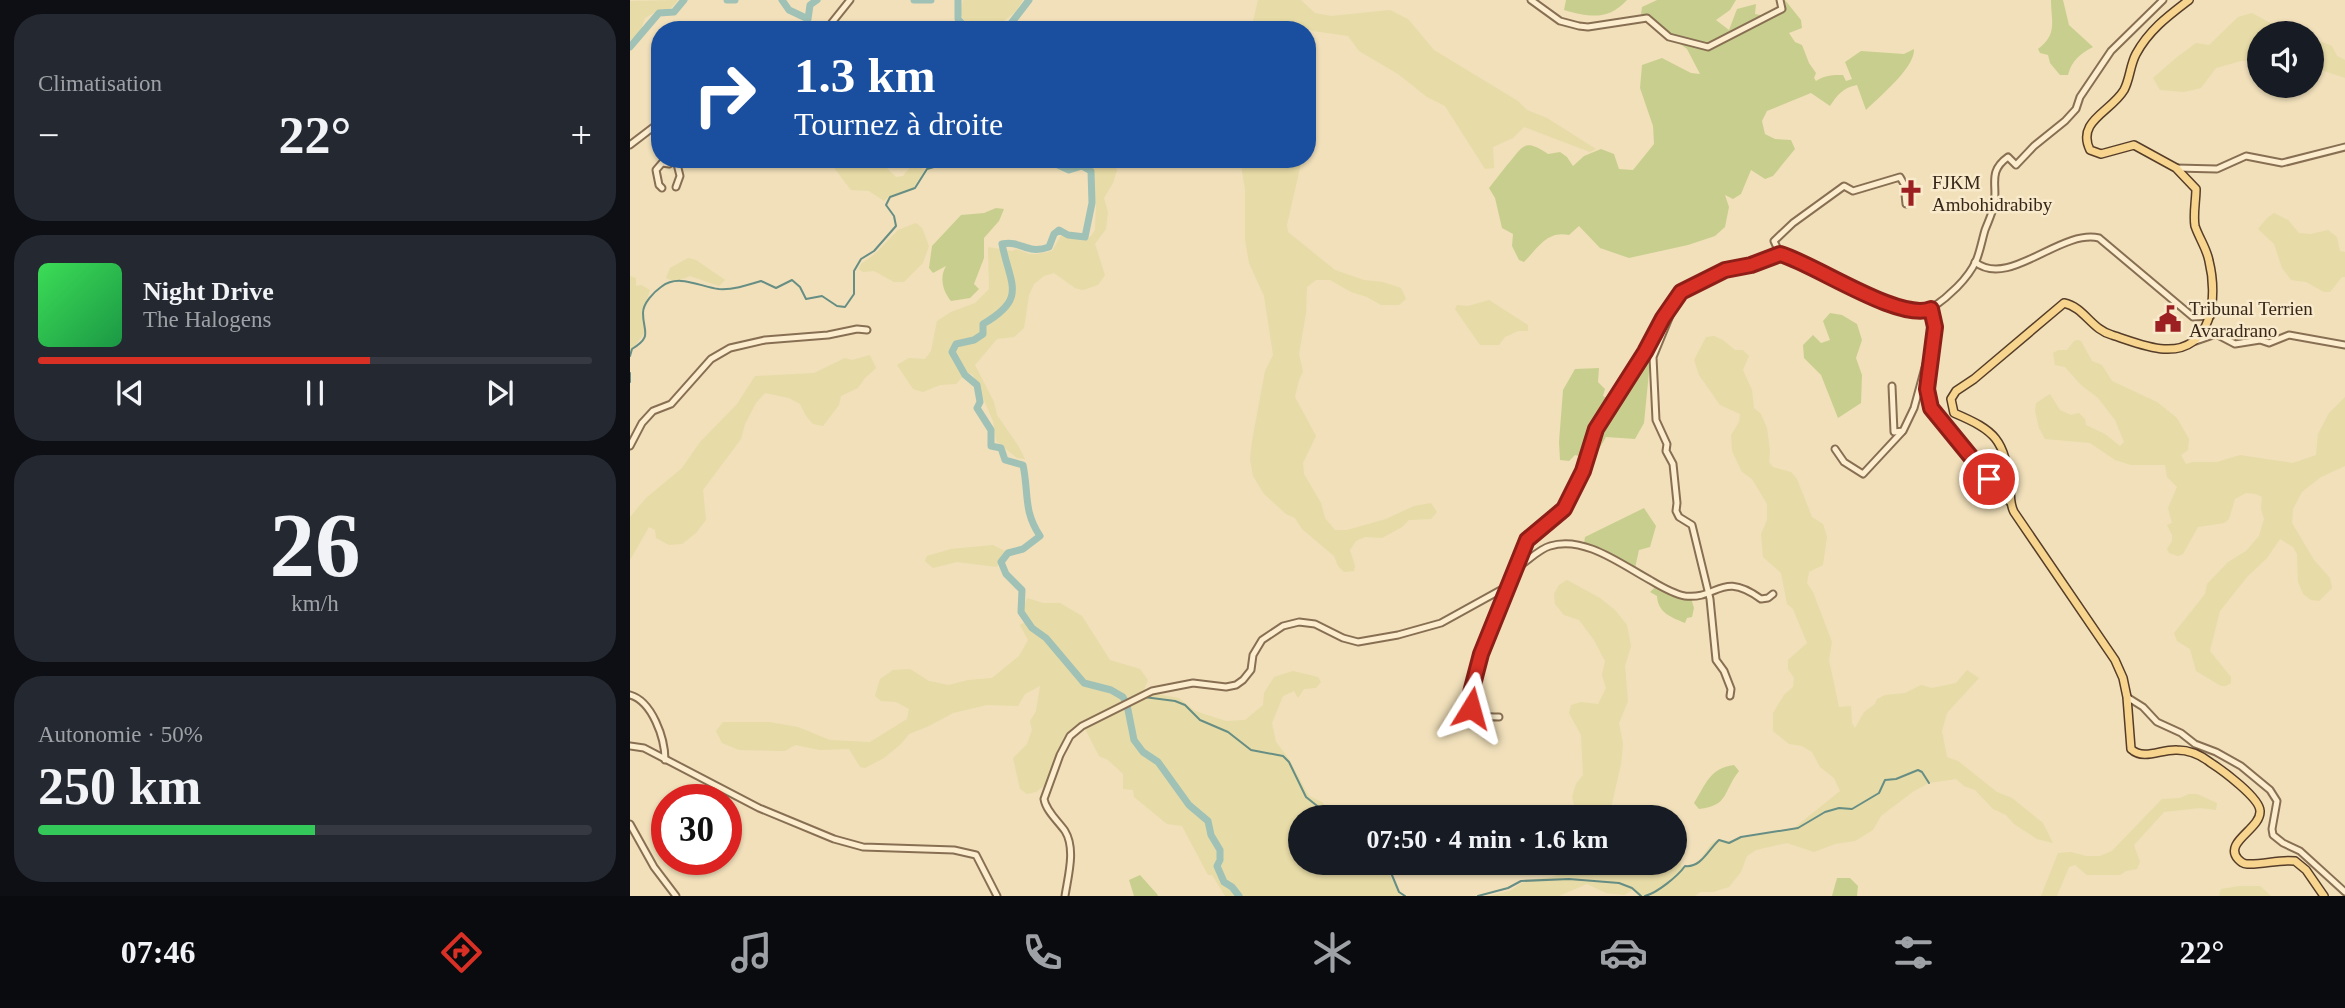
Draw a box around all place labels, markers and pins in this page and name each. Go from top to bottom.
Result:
place label: FJKM Ambohidrabiby [1932,172,2053,215]
church icon: FJKM Ambohidrabiby [1896,178,1926,208]
place label: Tribunal Terrien Avaradrano [2189,298,2313,341]
public building icon: Tribunal Terrien Avaradrano [2153,304,2183,334]
pin [1959,449,2019,509]

